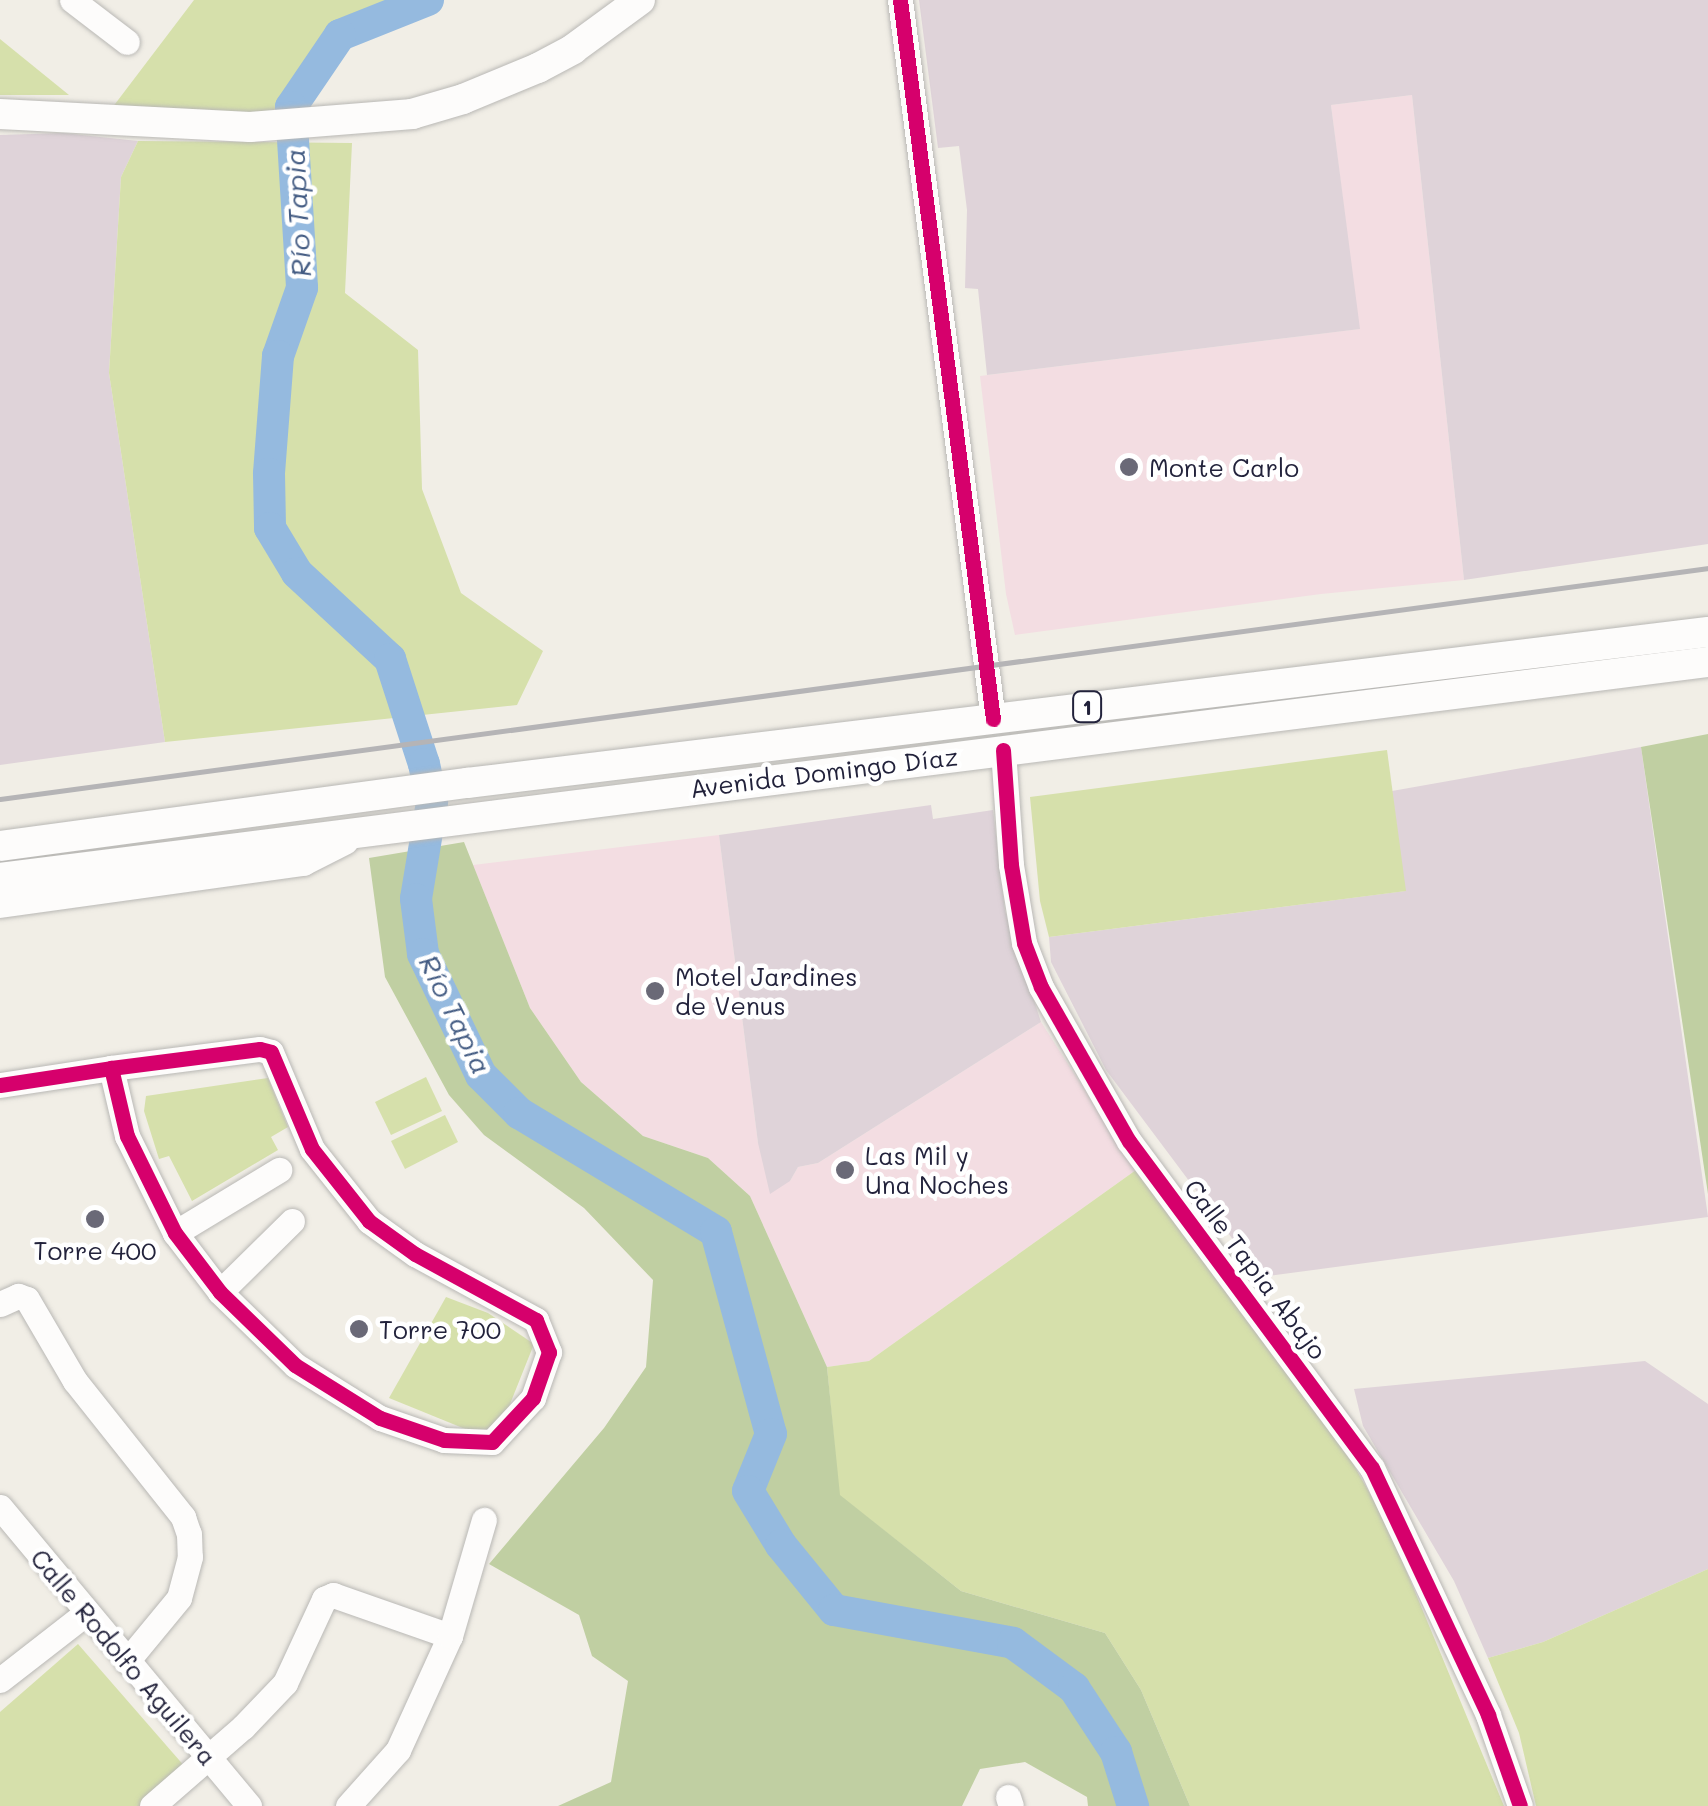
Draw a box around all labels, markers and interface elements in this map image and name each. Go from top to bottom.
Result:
water label: Río Tapia [277,148,317,278]
place label: Monte Carlo [1149,452,1299,482]
marker: Monte Carlo [1118,456,1140,478]
road number: 1 [1072,690,1102,724]
street label: Avenida Domingo Díaz [688,741,960,803]
water label: Río Tapia [413,949,499,1079]
place label: Motel Jardines de Venus [675,962,857,1021]
marker: Motel Jardines de Venus [644,980,666,1002]
place label: Las Mil y Una Noches [865,1141,1009,1200]
marker: Las Mil y Una Noches [834,1159,856,1181]
street label: Calle Tapia Abajo [1179,1173,1333,1365]
marker: Torre 400 [84,1208,106,1230]
place label: Torre 400 [34,1235,156,1265]
place label: Torre 700 [379,1314,501,1344]
marker: Torre 700 [348,1318,370,1340]
street label: Calle Rodolfo Aguilera [25,1543,223,1771]

